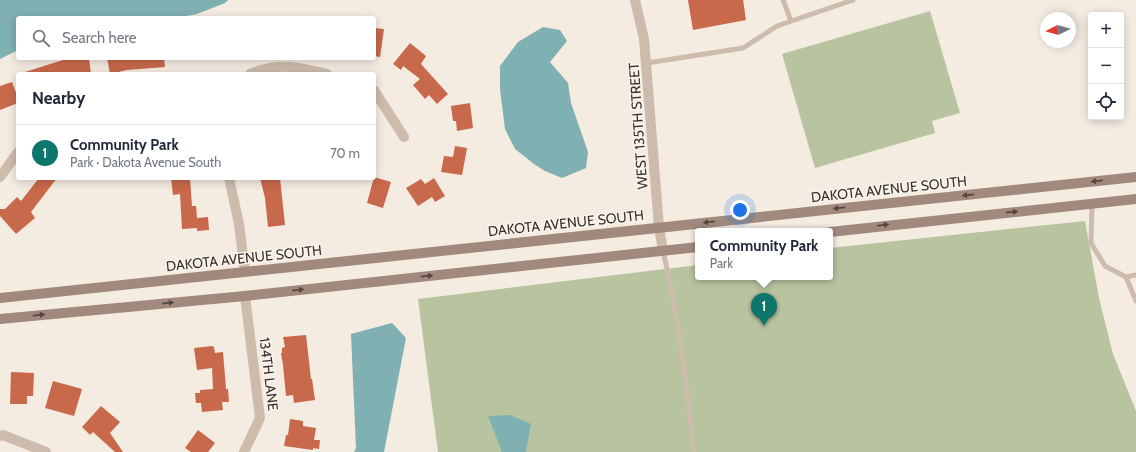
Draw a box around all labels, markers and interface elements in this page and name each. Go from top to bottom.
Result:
north arrow [1040,12,1076,48]
map controls [1088,12,1124,120]
button: + [1088,12,1124,48]
search box [16,16,376,60]
icon: search [30,27,52,49]
text: Search here [62,29,137,47]
button: − [1088,48,1124,84]
street label: WEST 135TH STREET [625,61,651,190]
button: locate [1088,84,1124,120]
text: Nearby [32,88,85,108]
text: Community Park [70,136,179,154]
text: 1 [43,145,47,161]
text: 70 m [330,145,360,161]
text: Park · Dakota Avenue South [70,154,221,170]
street label: DAKOTA AVENUE SOUTH [810,172,968,206]
one-way arrow [1091,178,1103,184]
one-way arrow [962,191,974,198]
your location [730,200,750,220]
one-way arrow [833,205,845,212]
street label: DAKOTA AVENUE SOUTH [487,206,645,240]
one-way arrow [1006,208,1018,215]
one-way arrow [703,219,715,225]
one-way arrow [877,222,889,229]
popup [695,228,833,280]
text: Community Park [710,237,818,255]
street label: DAKOTA AVENUE SOUTH [165,241,323,275]
text: Park [710,255,733,271]
one-way arrow [421,273,433,280]
one-way arrow [292,287,304,293]
pin: 1 [751,293,777,326]
one-way arrow [162,300,174,306]
one-way arrow [33,312,45,319]
street label: 134TH LANE [256,336,282,412]

